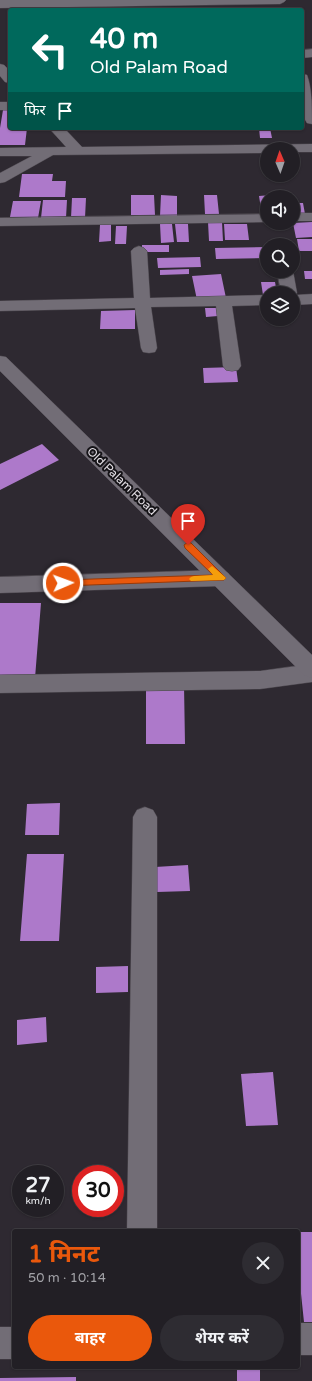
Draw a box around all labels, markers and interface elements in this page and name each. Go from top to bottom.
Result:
text: 40 m [90,22,158,56]
icon: left [24,24,76,76]
text: Old Palam Road [90,56,228,78]
icon: arrive [54,100,76,122]
text: फिर [24,101,46,119]
north arrow [260,142,300,182]
map controls [260,142,300,326]
button: sound [260,190,300,230]
button: search [260,238,300,278]
button: layers [260,286,300,326]
street label: Old Palam Road [84,444,160,518]
pin [171,504,205,545]
icon: arrive [177,510,199,532]
position arrow [42,562,84,604]
speed limit sign: 30 [72,1165,124,1217]
text: 27 [25,1174,51,1198]
text: km/h [25,1195,51,1207]
text: 1 मिनट [28,1240,100,1269]
button: close [242,1242,284,1284]
text: 50 m · 10:14 [28,1270,106,1286]
button: बाहर [28,1315,152,1361]
button: शेयर करें [160,1315,284,1361]

